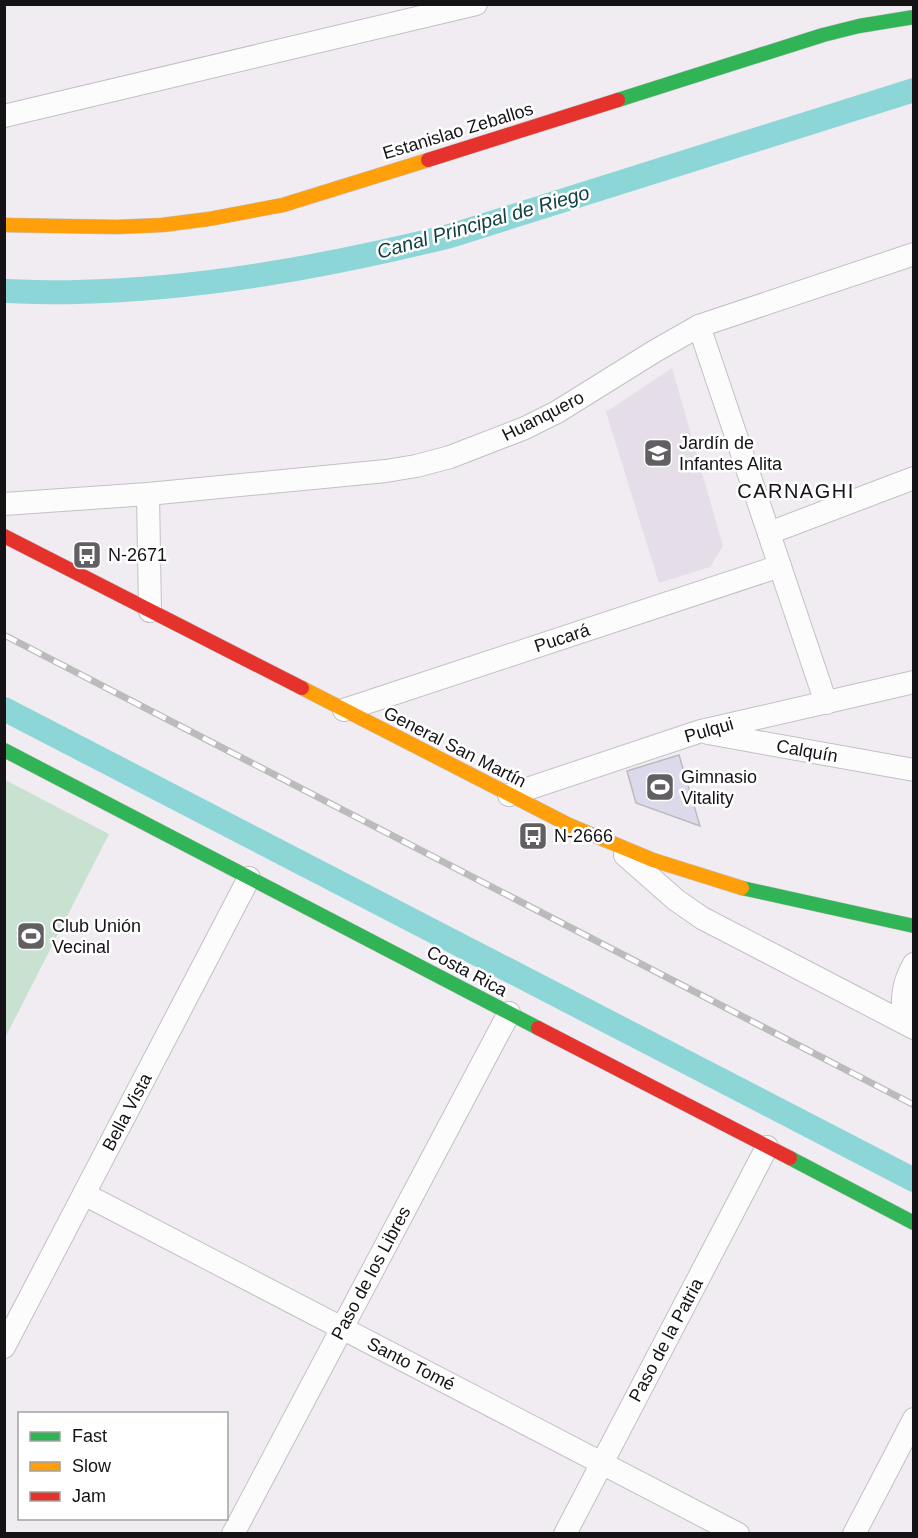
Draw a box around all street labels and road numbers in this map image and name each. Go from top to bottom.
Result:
street label: Estanislao Zeballos [380,99,536,163]
street label: Huanquero [499,387,587,445]
street label: Pucará [532,619,593,656]
street label: General San Martín [380,702,530,792]
street label: Pulqui [682,713,736,747]
street label: Calquín [775,736,839,766]
street label: Costa Rica [423,942,511,1001]
street label: Bella Vista [98,1069,156,1154]
street label: Paso de los Libres [327,1203,415,1343]
street label: Paso de la Patria [625,1274,707,1405]
street label: Santo Tomé [364,1333,458,1395]

